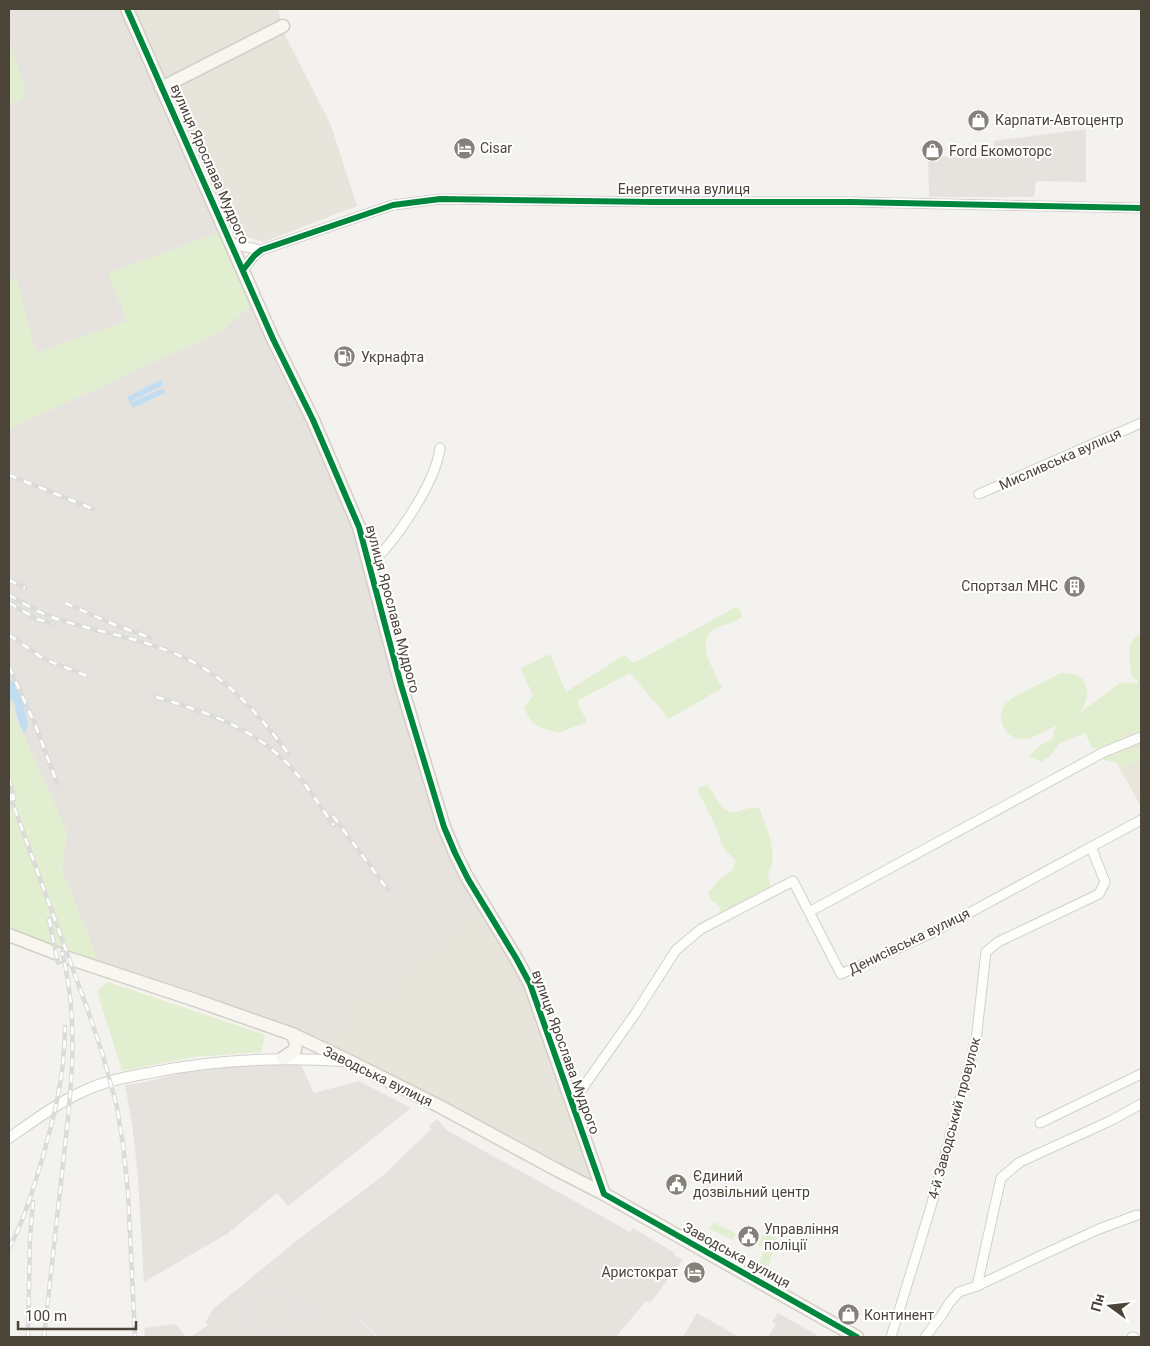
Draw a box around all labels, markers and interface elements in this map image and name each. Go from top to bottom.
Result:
street label: вулиця Ярослава Мудрого [167,82,253,246]
shop icon: Карпати-Автоцентр [967,108,991,132]
place label: Карпати-Автоцентр [995,112,1124,128]
hotel icon: Cisar [452,136,476,160]
shop icon: Ford Екомоторс [921,139,945,163]
place label: Cisar [480,140,512,156]
place label: Ford Екомоторс [949,143,1052,159]
street label: Енергетична вулиця [618,181,750,197]
fuel station icon: Укрнафта [333,345,357,369]
place label: Укрнафта [361,349,424,365]
street label: Мисливська вулиця [996,425,1124,493]
street label: вулиця Ярослава Мудрого [363,523,423,695]
building icon: Спортзал МНС [1062,574,1086,598]
place label: Спортзал МНС [961,578,1058,594]
street label: Денисівська вулиця [846,905,972,977]
street label: вулиця Ярослава Мудрого [529,968,603,1136]
street label: 4-й Заводський провулок [925,1035,983,1201]
street label: Заводська вулиця [321,1043,435,1109]
place label: Єдиний дозвільний центр [693,1168,810,1200]
public building icon: Єдиний дозвільний центр [665,1172,689,1196]
street label: Заводська вулиця [681,1219,793,1291]
place label: Управління поліції [764,1221,839,1253]
public building icon: Управління поліції [736,1225,760,1249]
hotel icon: Аристократ [682,1260,706,1284]
place label: Аристократ [601,1264,678,1280]
north arrow [1085,1281,1135,1331]
text: Пн [1087,1292,1107,1313]
scale bar [18,1298,135,1330]
shop icon: Континент [836,1303,860,1327]
text: 100 m [25,1307,67,1325]
place label: Континент [864,1307,934,1323]

